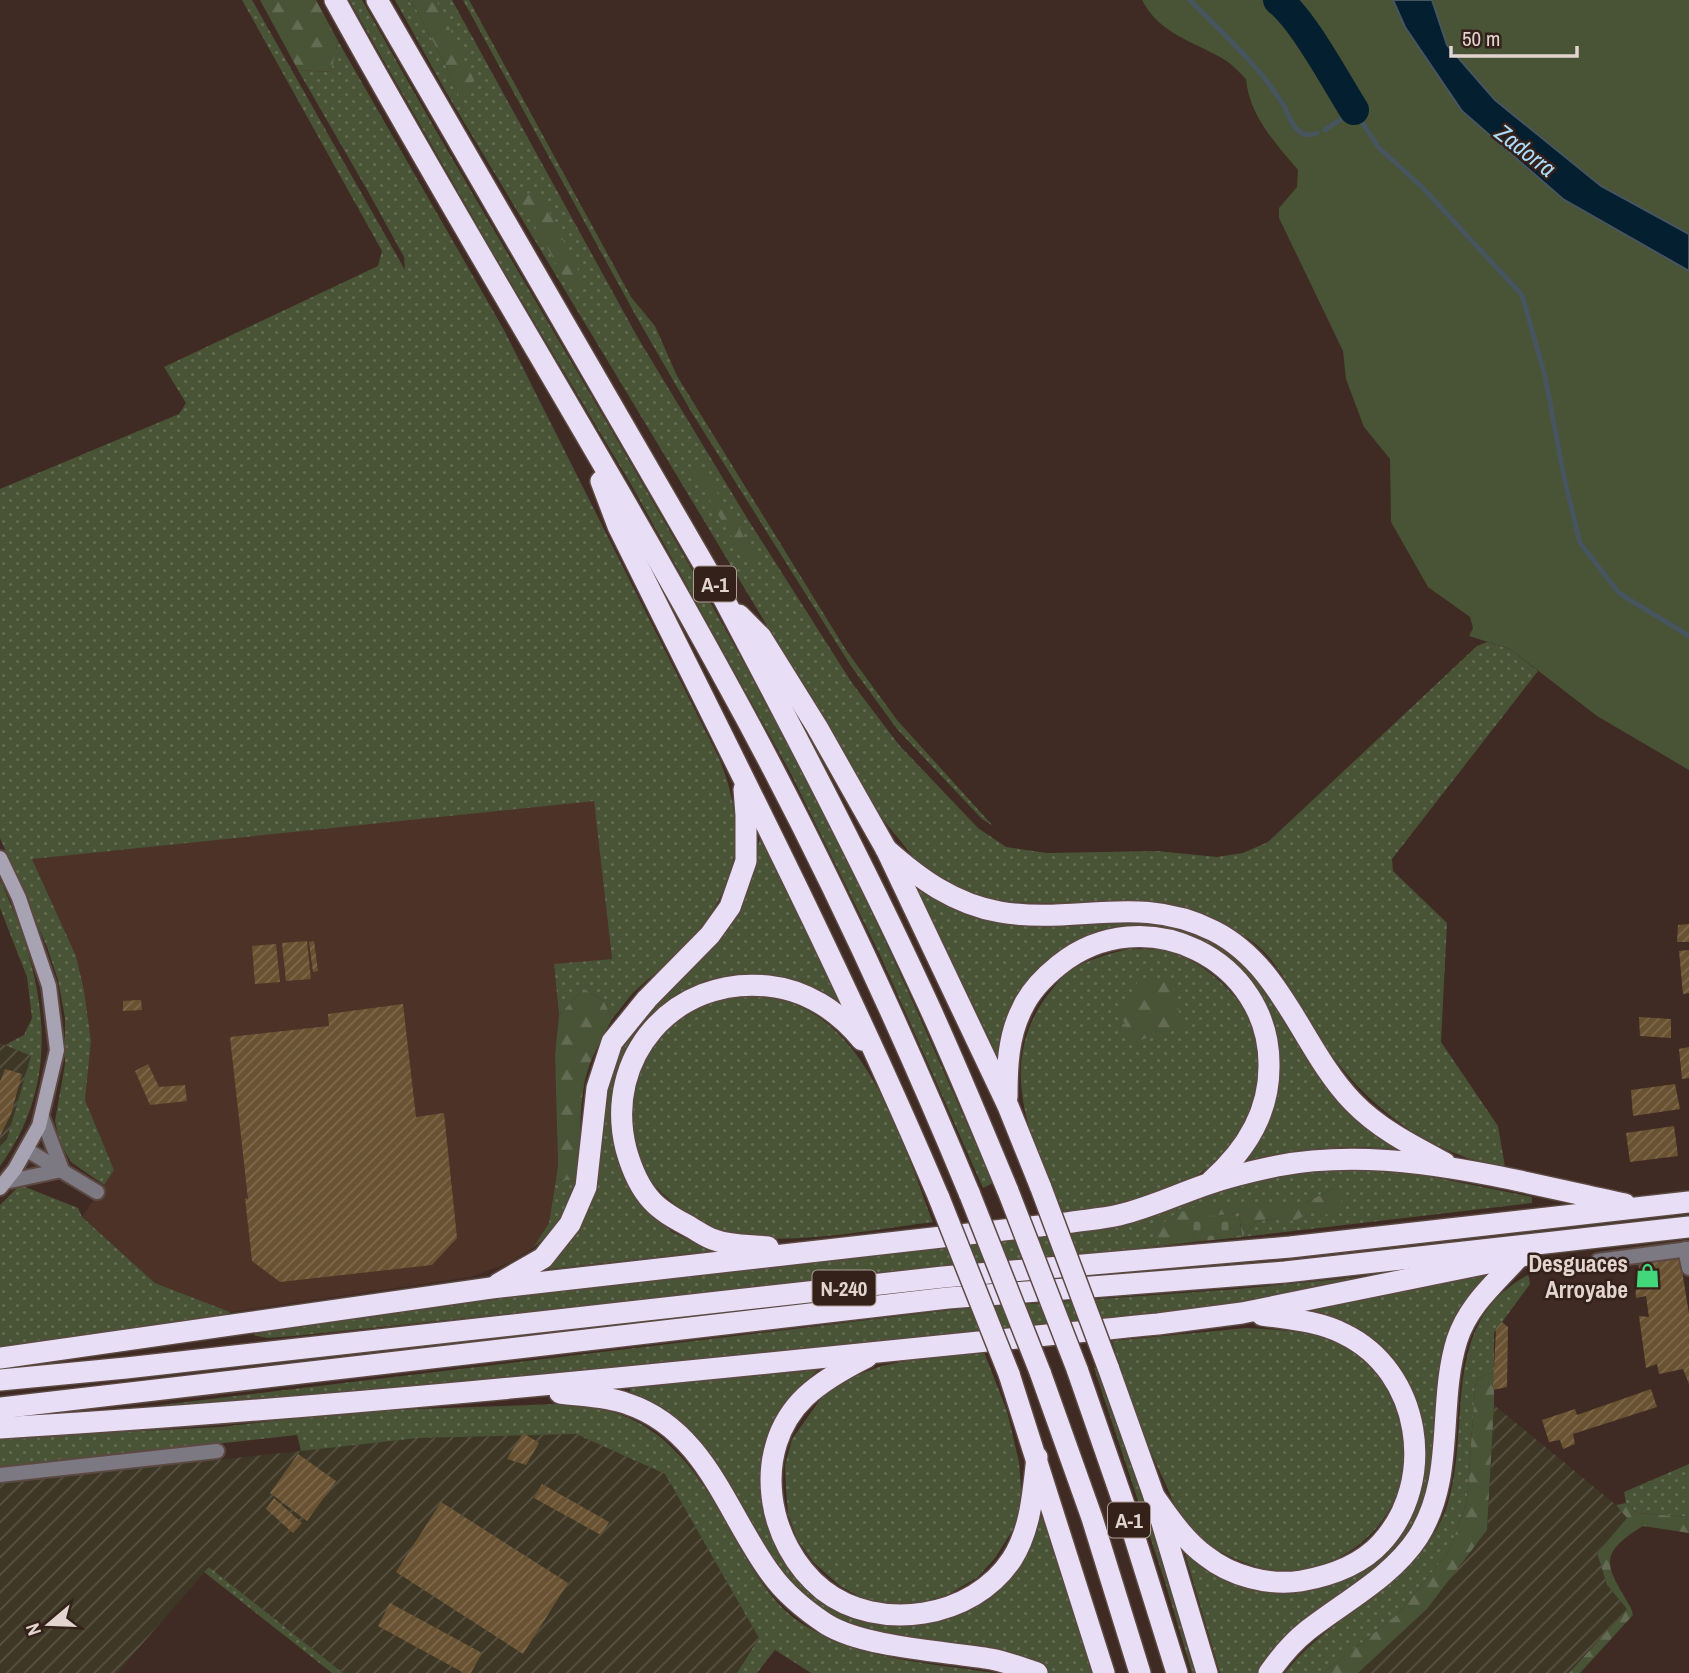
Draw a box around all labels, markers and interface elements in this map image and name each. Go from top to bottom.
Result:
scale bar [1451,14,1577,58]
text: 50 m [1462,24,1500,53]
water label: Zadorra [1488,116,1563,184]
road number: A-1 [694,566,736,602]
place label: Desguaces Arroyabe [1528,1248,1628,1305]
shop icon: Desguaces Arroyabe [1634,1262,1662,1290]
road number: N-240 [812,1270,876,1306]
road number: A-1 [1108,1502,1150,1538]
north arrow [14,1589,84,1659]
text: N [19,1620,47,1639]

